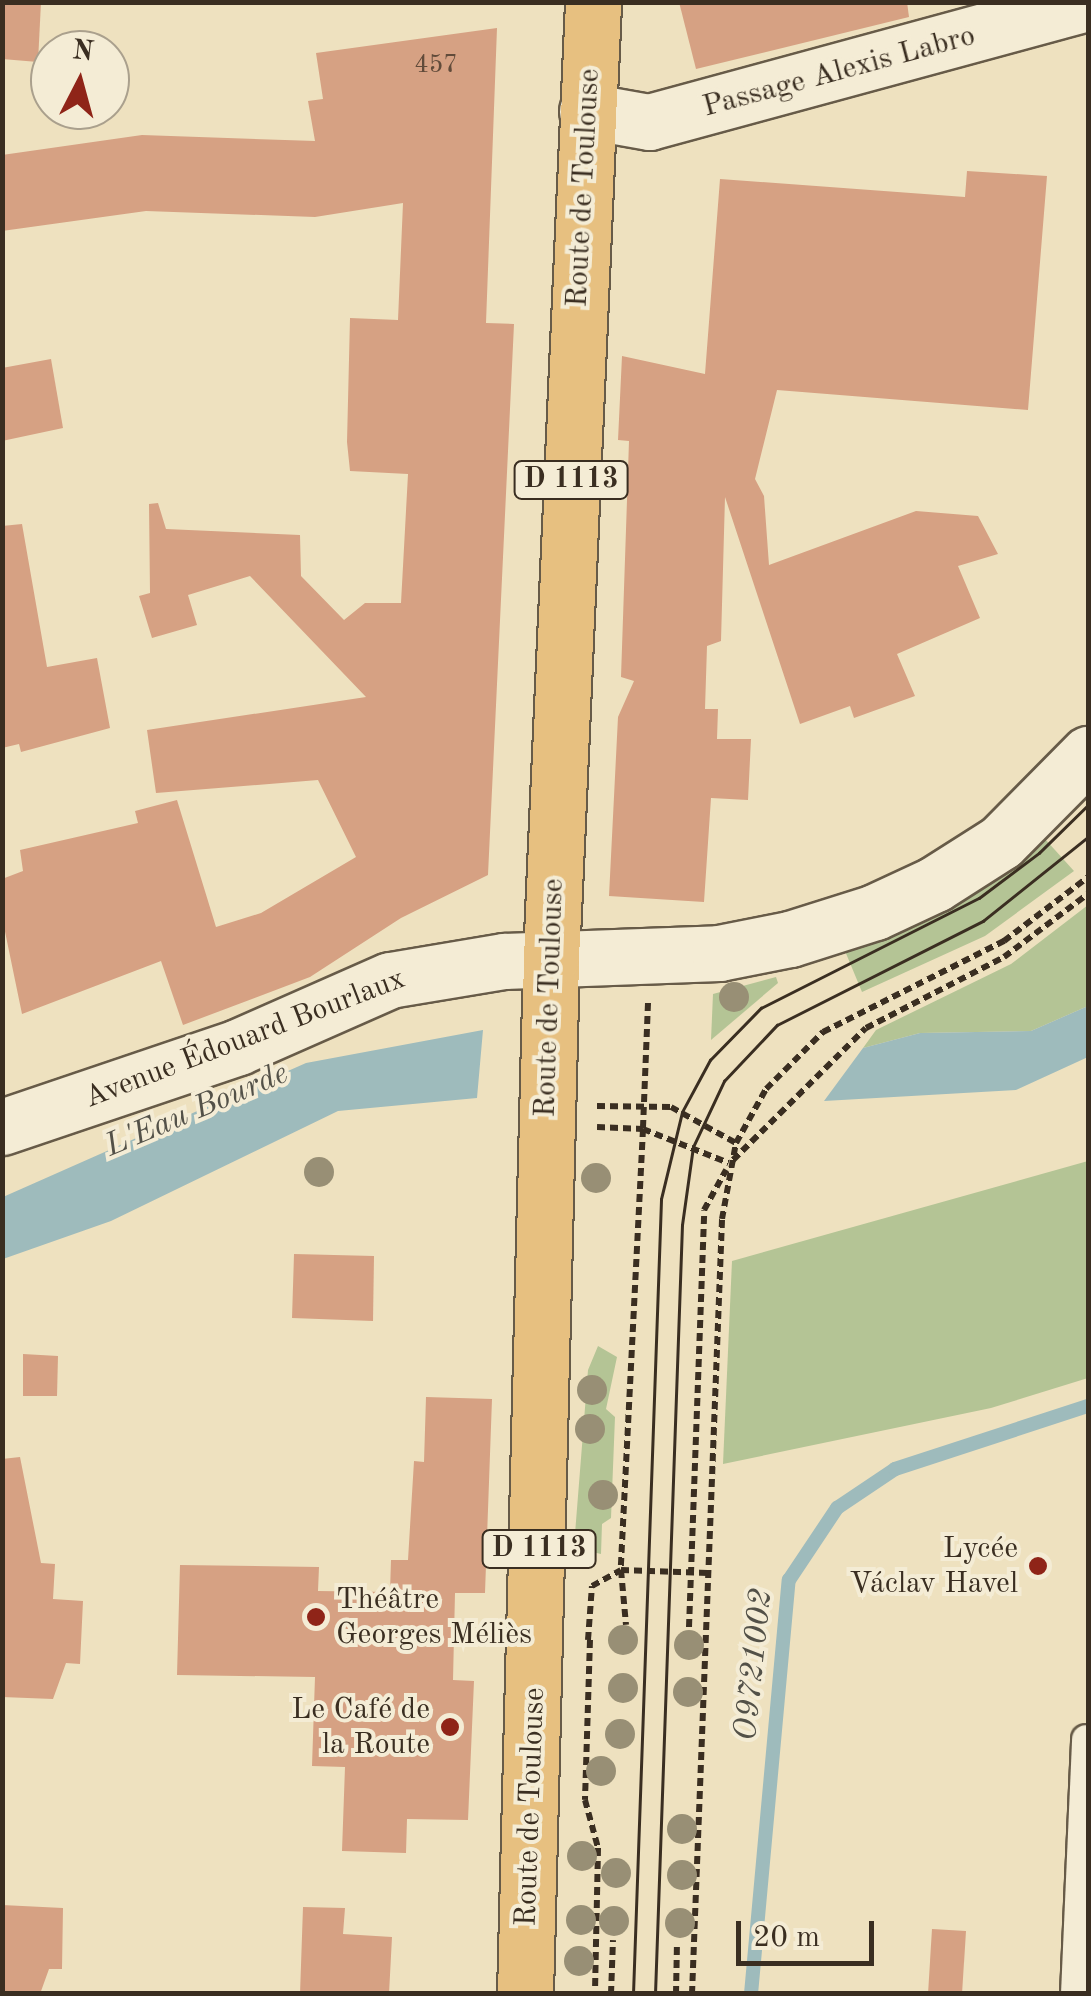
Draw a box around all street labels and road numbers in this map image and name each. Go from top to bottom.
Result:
street label: Passage Alexis Labro [699,18,979,126]
street label: Route de Toulouse [560,68,608,308]
road number: D 1113 [514,457,628,503]
street label: Route de Toulouse [528,878,572,1118]
street label: Avenue Édouard Bourlaux [80,961,410,1117]
road number: D 1113 [482,1526,596,1572]
street label: Route de Toulouse [509,1687,553,1927]

